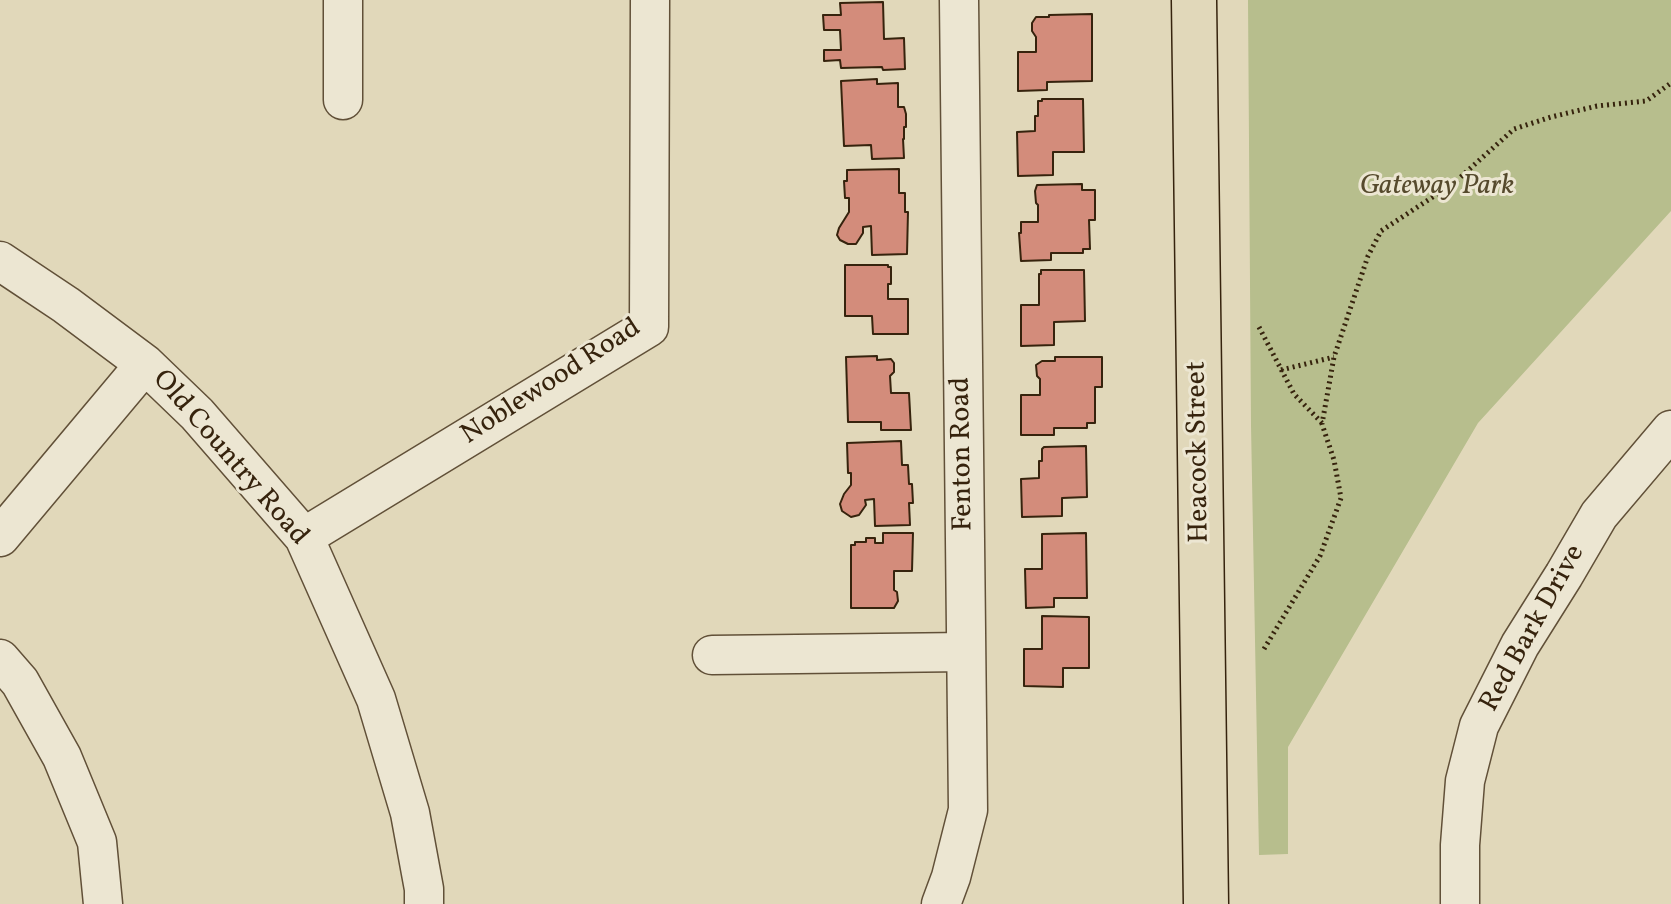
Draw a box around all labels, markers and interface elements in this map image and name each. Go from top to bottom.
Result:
park label: Gateway Park [1360,171,1514,205]
street label: Noblewood Road [456,312,648,454]
street label: Heacock Street [1182,361,1218,543]
street label: Old Country Road [144,364,314,554]
street label: Fenton Road [946,377,982,531]
street label: Red Bark Drive [1474,540,1594,718]

